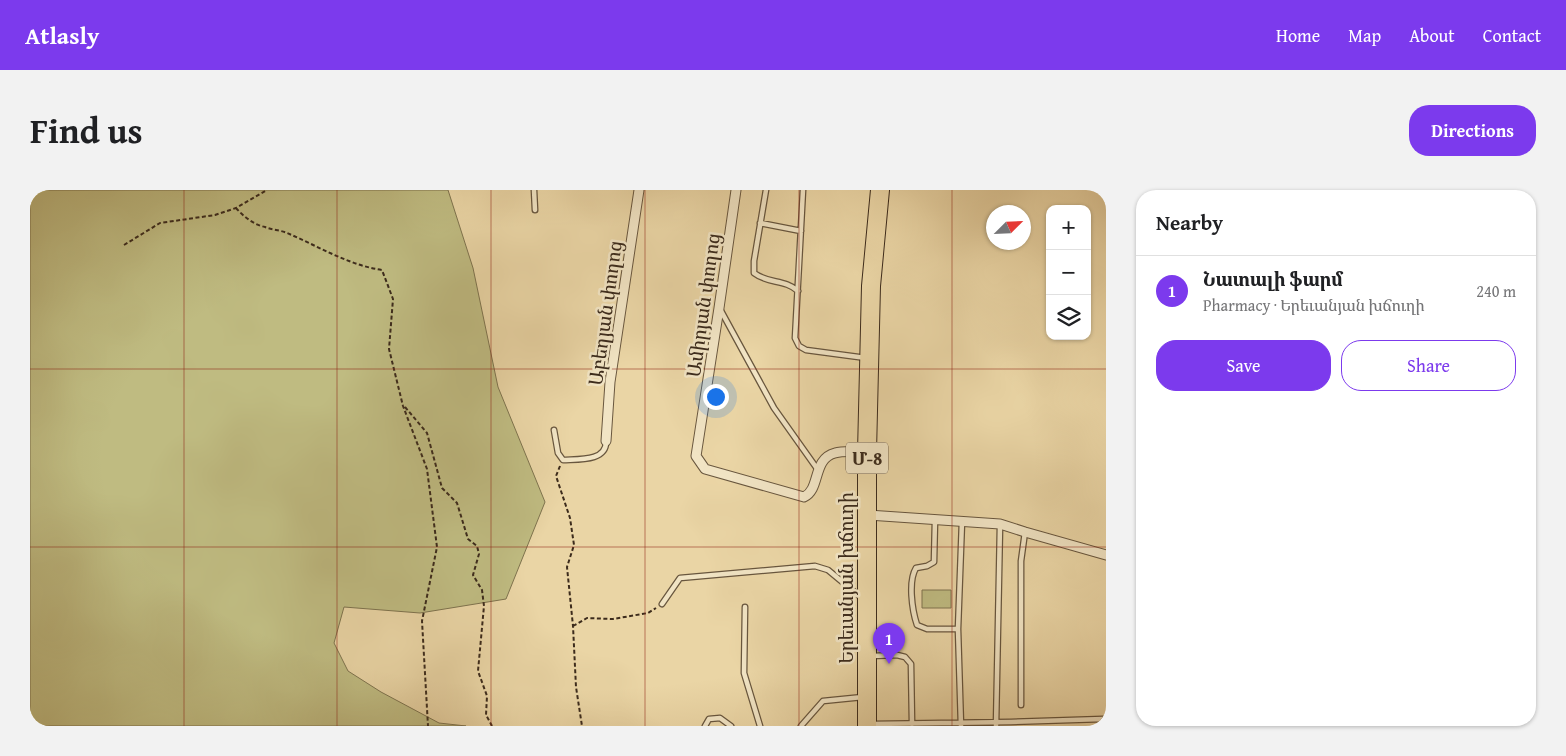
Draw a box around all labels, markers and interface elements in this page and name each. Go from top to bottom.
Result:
text: Atlasly [25,18,99,53]
text: Home [1276,22,1320,49]
text: Map [1348,22,1381,49]
text: About [1409,22,1455,49]
text: Contact [1483,22,1541,49]
text: Find us [30,105,143,156]
button: Directions [1409,105,1536,156]
north arrow [986,205,1031,250]
map controls [1046,205,1091,340]
button: + [1046,205,1091,250]
text: Nearby [1156,207,1223,238]
street label: Ամիրյան փողոց [679,231,727,379]
street label: Աբեղյան փողոց [581,239,629,387]
button: − [1046,250,1091,295]
text: Նատալի ֆարմ [1203,265,1343,293]
text: 1 [1168,279,1176,303]
text: 240 m [1476,279,1516,303]
text: Pharmacy · Երեւանյան խճուղի [1203,293,1425,317]
button: layers [1046,295,1091,340]
button: Save [1156,340,1331,391]
button: Share [1341,340,1516,391]
your location [703,384,729,410]
road number: Մ-8 [846,442,888,474]
street label: Երեւանյան խճուղի [832,492,860,664]
pin: 1 [873,623,905,664]

